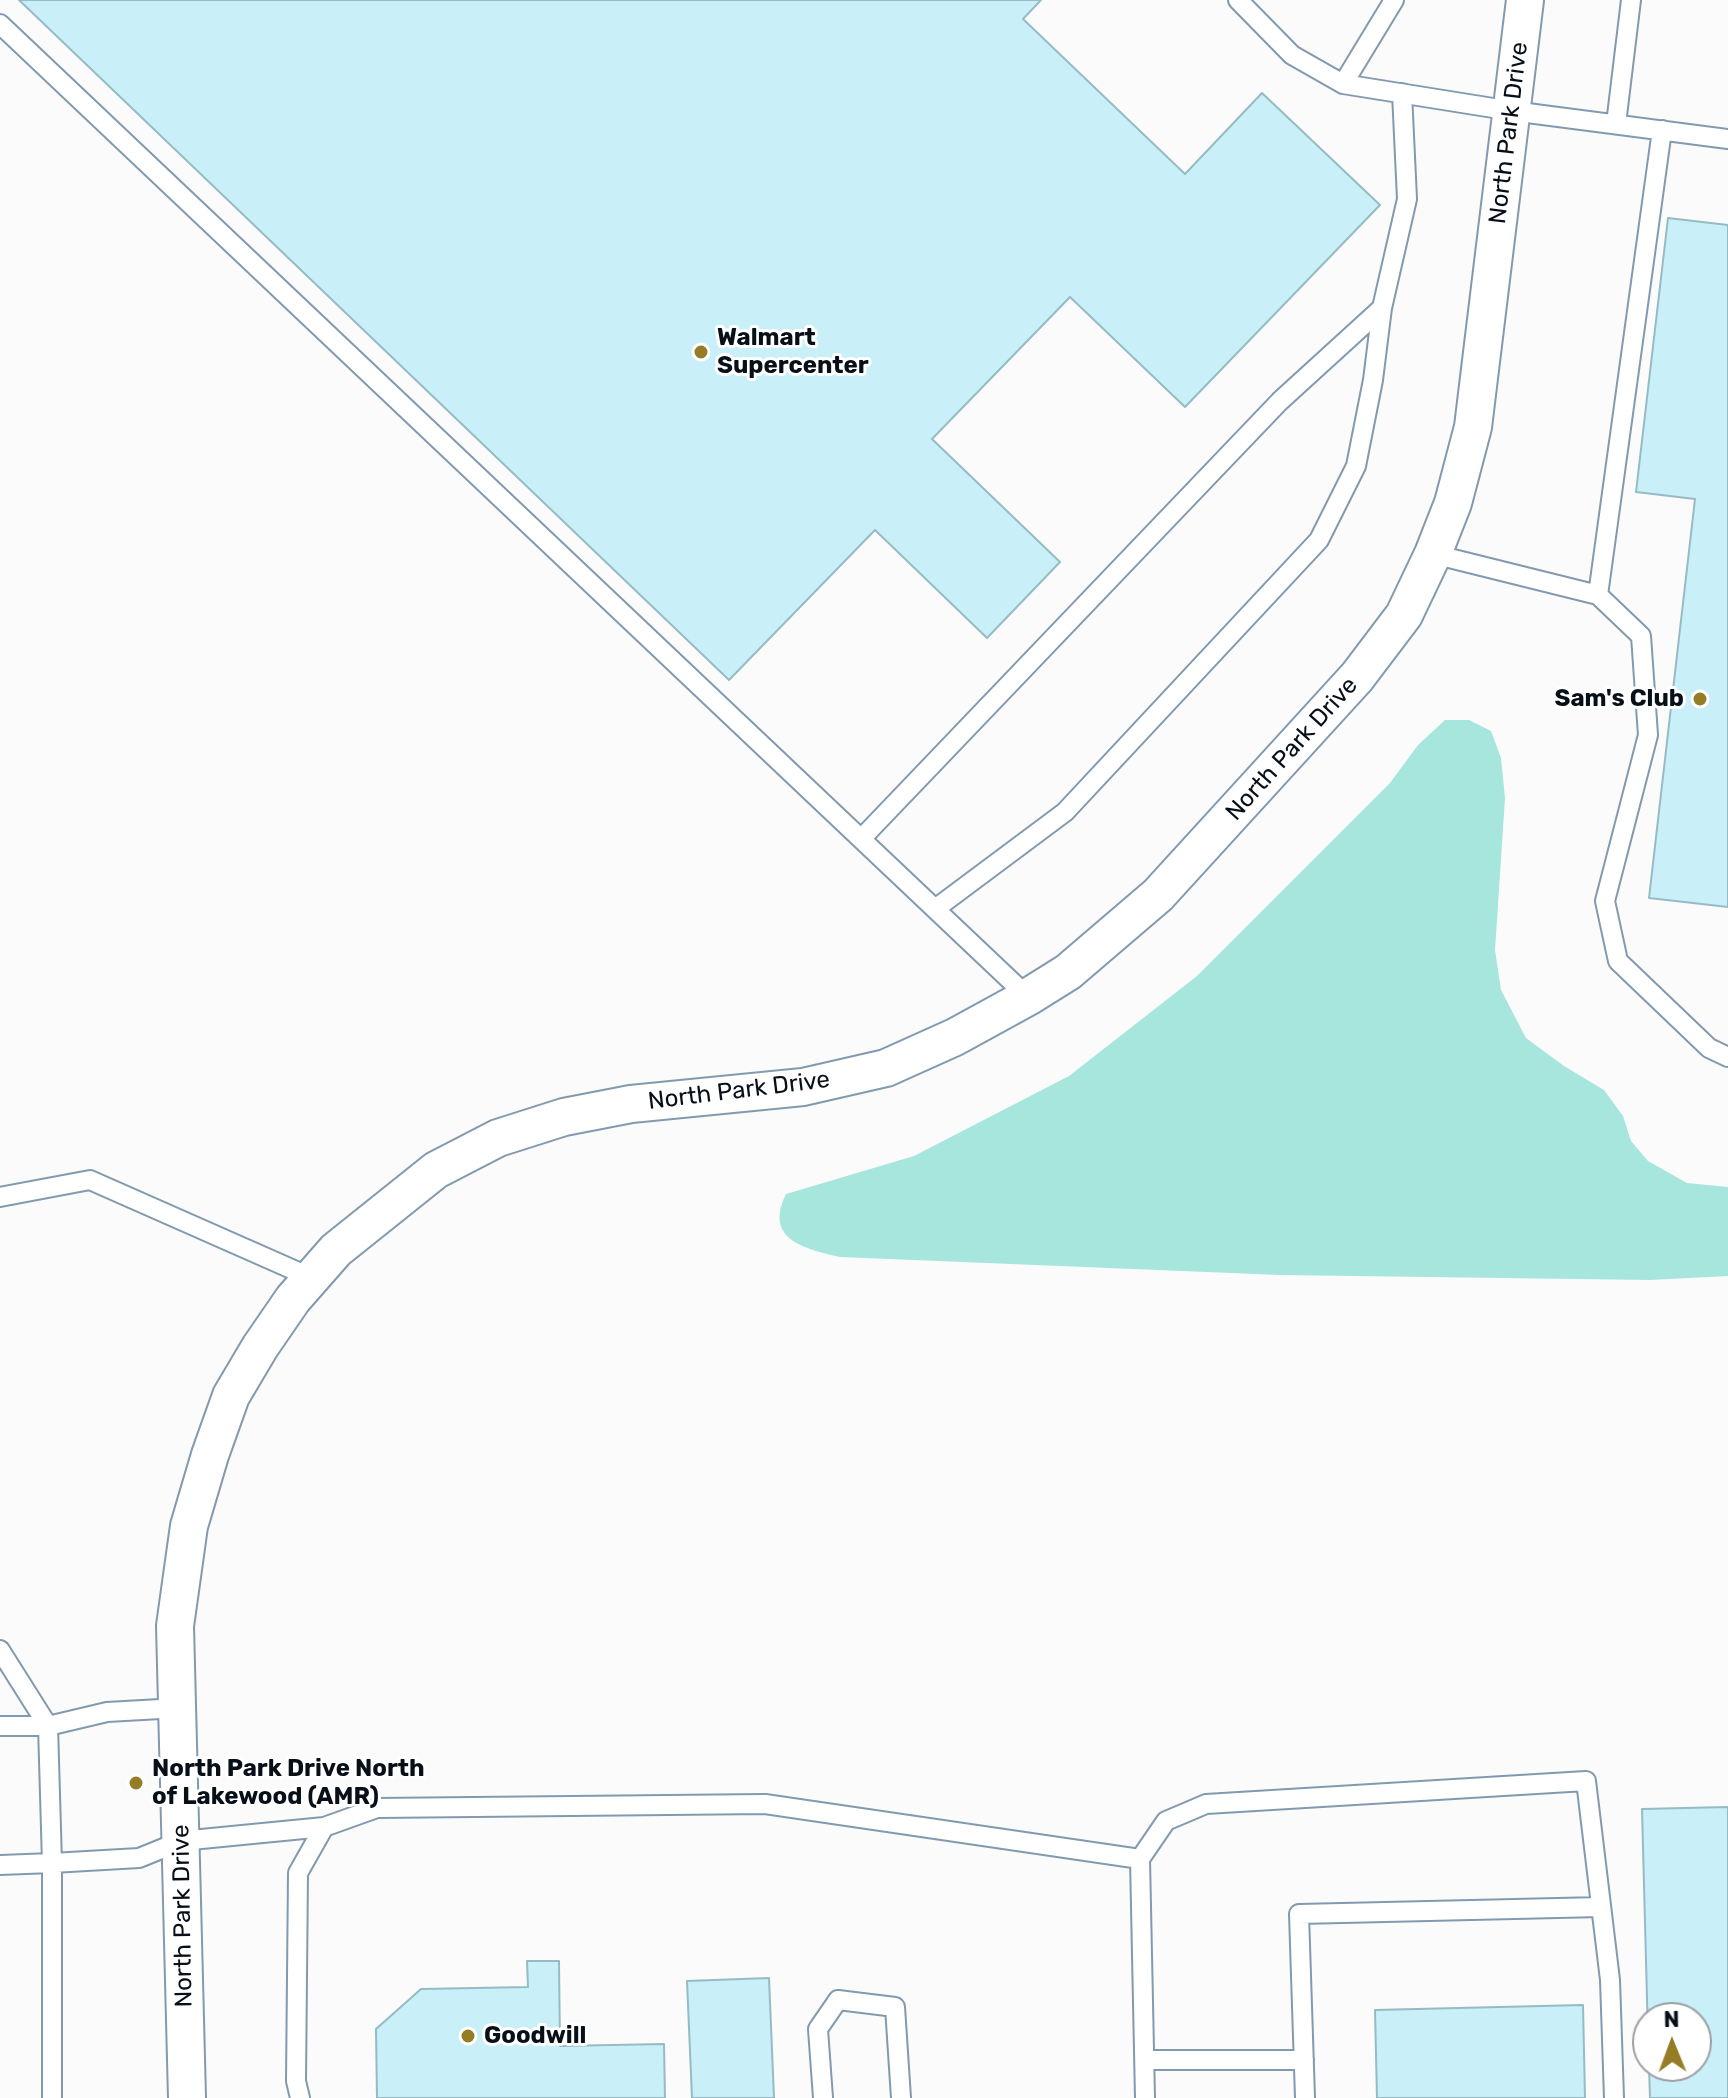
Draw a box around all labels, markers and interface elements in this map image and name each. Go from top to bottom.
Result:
street label: North Park Drive [1484,40,1534,226]
place label: Walmart Supercenter [717,324,869,380]
marker: Walmart Supercenter [692,343,710,361]
street label: North Park Drive [1220,671,1364,827]
place label: Sam's Club [1554,685,1684,713]
marker: Sam's Club [1691,690,1709,708]
street label: North Park Drive [646,1066,832,1116]
place label: North Park Drive North of Lakewood (AMR) [152,1755,425,1811]
marker: North Park Drive North of Lakewood (AMR) [127,1774,145,1792]
street label: North Park Drive [167,1824,199,2008]
north arrow [1632,2002,1712,2082]
text: N [1663,2006,1680,2033]
place label: Goodwill [484,2022,586,2050]
marker: Goodwill [459,2027,477,2045]

